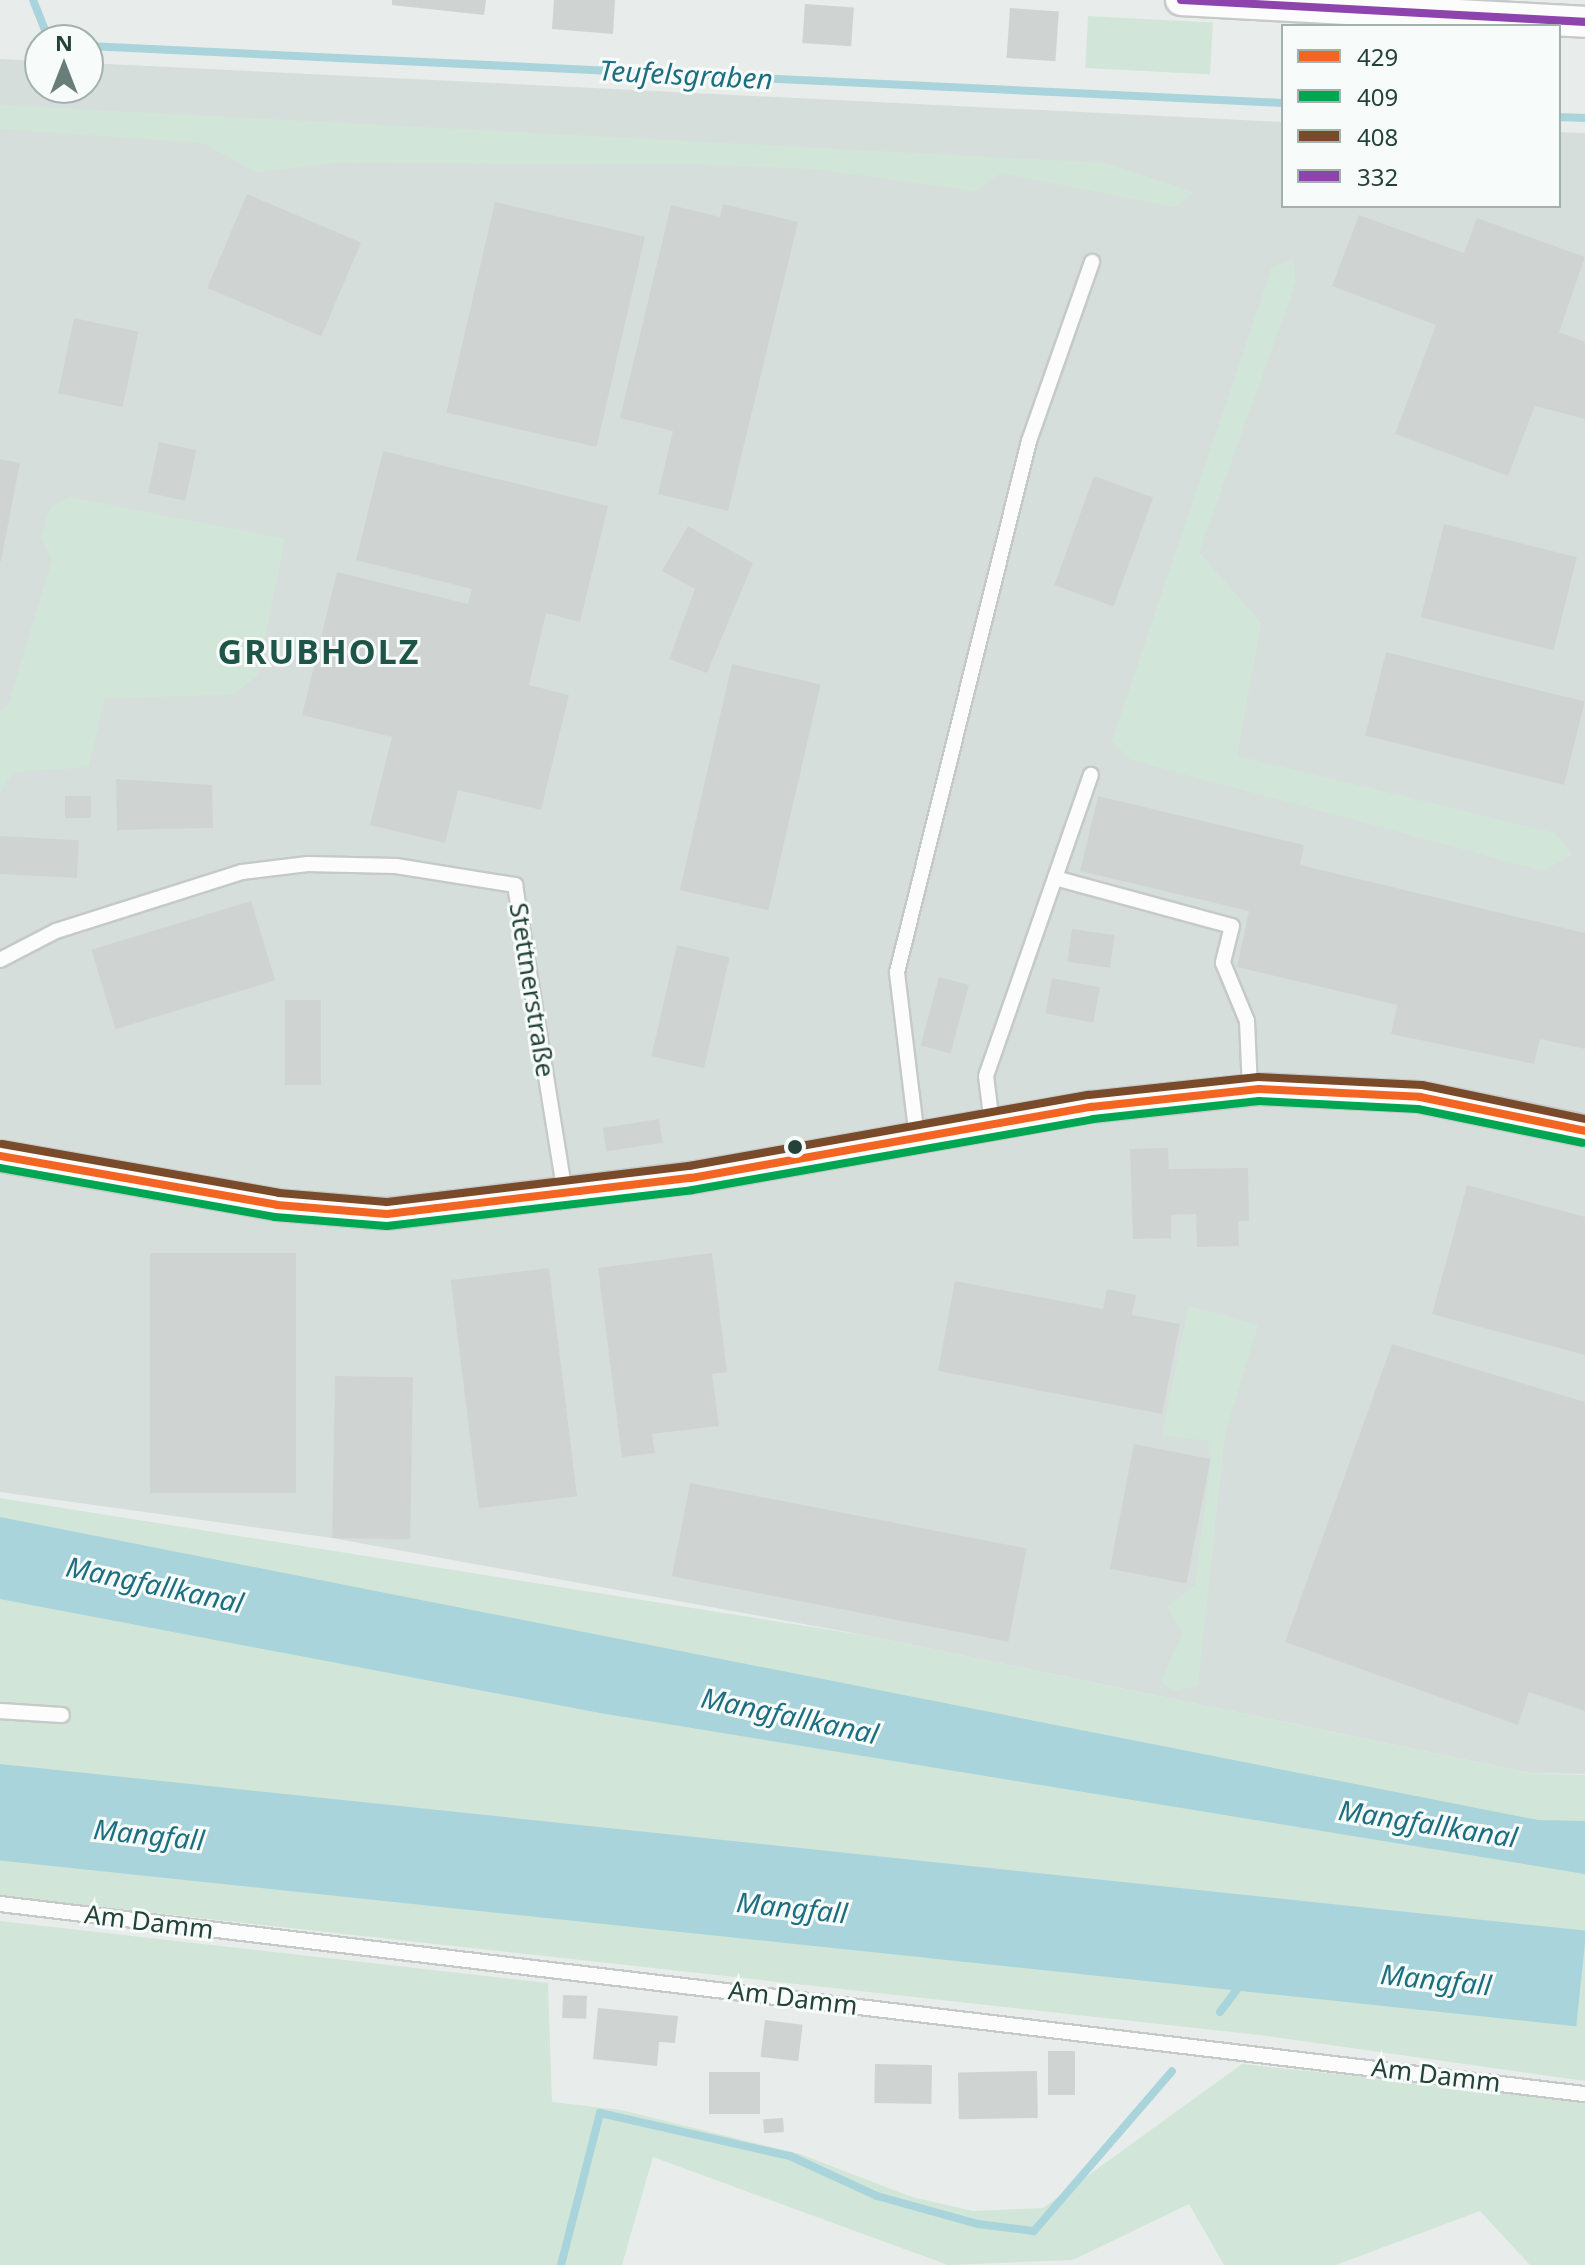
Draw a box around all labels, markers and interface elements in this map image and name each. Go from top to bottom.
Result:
north arrow [24,24,104,104]
legend [1281,24,1561,208]
text: N [55,27,73,57]
text: 429 [1357,40,1398,73]
water label: Teufelsgraben [598,53,774,95]
text: 409 [1357,80,1398,113]
text: 408 [1357,120,1398,153]
text: 332 [1357,160,1398,193]
district label: GRUBHOLZ [218,632,420,672]
street label: Stettnerstraße [503,901,561,1079]
unlabelled marker [787,1139,803,1155]
water label: Mangfallkanal [63,1549,247,1619]
water label: Mangfallkanal [698,1680,882,1750]
water label: Mangfallkanal [1336,1792,1520,1854]
water label: Mangfall [92,1811,206,1857]
water label: Mangfall [735,1884,849,1930]
street label: Am Damm [83,1899,215,1945]
water label: Mangfall [1379,1956,1493,2002]
street label: Am Damm [727,1975,859,2021]
street label: Am Damm [1370,2052,1502,2098]

